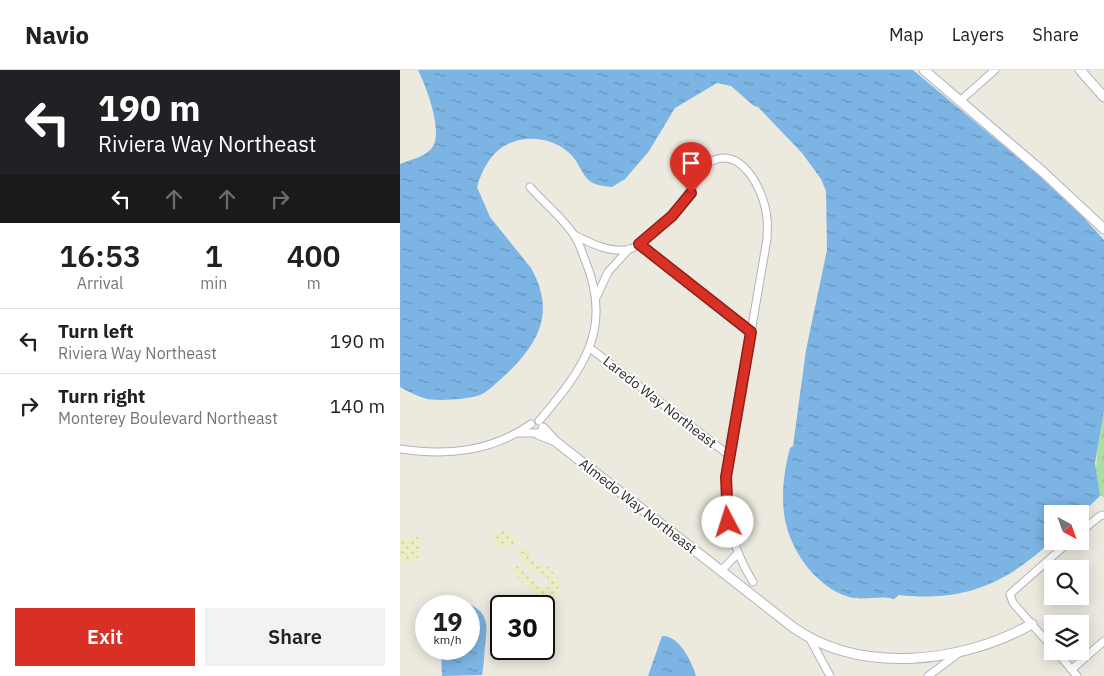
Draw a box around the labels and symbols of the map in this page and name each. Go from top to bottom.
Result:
pin [670,142,712,193]
street label: Laredo Way Northeast [600,352,720,452]
street label: Almedo Way Northeast [575,454,701,558]
position arrow [701,495,753,547]
north arrow [1044,505,1089,550]
speed limit sign: 30 [490,595,555,660]

